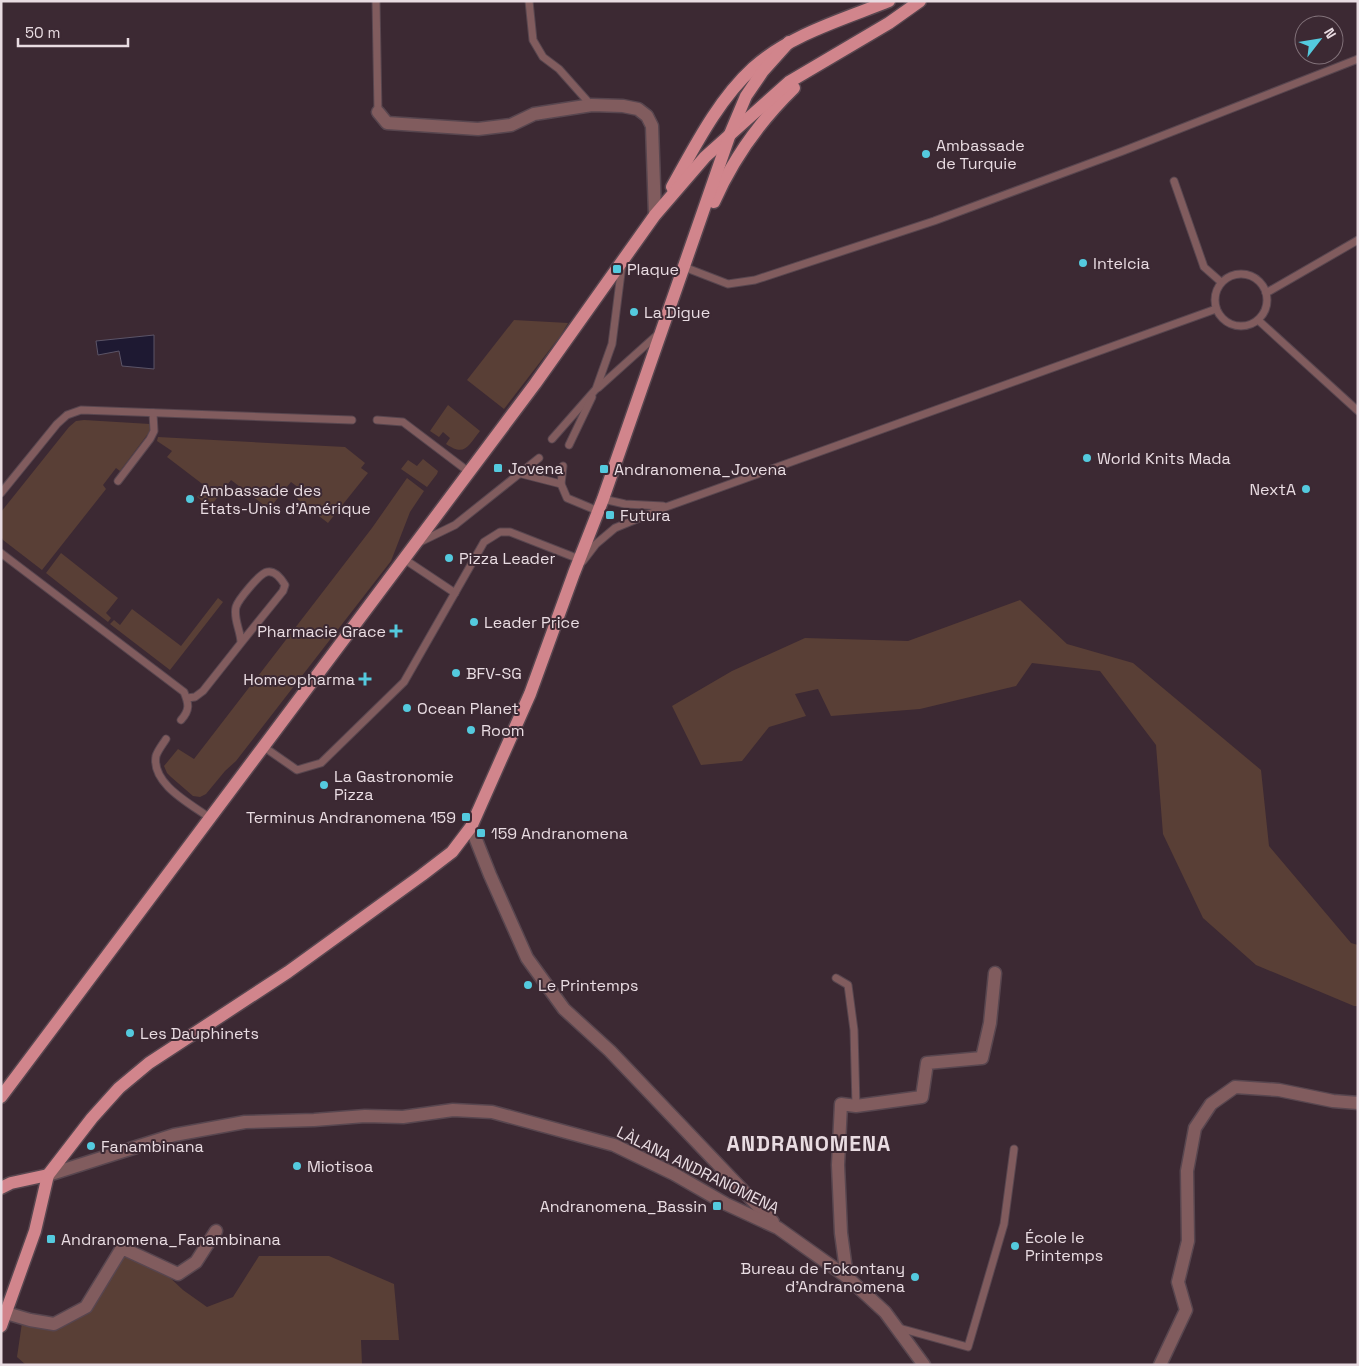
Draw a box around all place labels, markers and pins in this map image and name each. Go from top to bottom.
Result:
place label: Ambassade de Turquie [936,135,1025,174]
marker: Ambassade de Turquie [920,148,932,160]
place label: Intelcia [1093,253,1150,274]
marker: Intelcia [1077,257,1089,269]
place label: Plaque [627,259,679,280]
marker: Plaque [611,263,623,275]
place label: La Digue [644,302,710,323]
marker: La Digue [628,306,640,318]
place label: World Knits Mada [1097,448,1231,469]
marker: World Knits Mada [1081,452,1093,464]
place label: Jovena [508,458,563,479]
place label: Andranomena_Jovena [614,459,786,480]
marker: Jovena [492,462,504,474]
marker: Andranomena_Jovena [598,463,610,475]
place label: NextA [1249,479,1296,500]
place label: Ambassade des États-Unis d'Amérique [200,480,371,519]
marker: NextA [1300,483,1312,495]
marker: Ambassade des États-Unis d'Amérique [184,493,196,505]
place label: Futura [620,505,671,526]
marker: Futura [604,509,616,521]
place label: Pizza Leader [459,548,555,569]
marker: Pizza Leader [443,552,455,564]
place label: Leader Price [484,612,580,633]
marker: Leader Price [468,616,480,628]
place label: Pharmacie Grace [257,621,386,642]
marker: Pharmacie Grace [390,625,402,637]
place label: BFV-SG [466,663,522,684]
marker: BFV-SG [450,667,462,679]
place label: Homeopharma [243,669,355,690]
marker: Homeopharma [359,673,371,685]
place label: Ocean Planet [417,698,519,719]
marker: Ocean Planet [401,702,413,714]
place label: Room [481,720,525,741]
marker: Room [465,724,477,736]
place label: La Gastronomie Pizza [334,766,454,805]
marker: La Gastronomie Pizza [318,779,330,791]
place label: Terminus Andranomena 159 [246,807,456,828]
marker: Terminus Andranomena 159 [460,811,472,823]
place label: 159 Andranomena [491,823,628,844]
marker: 159 Andranomena [475,827,487,839]
place label: Le Printemps [538,975,638,996]
marker: Le Printemps [522,979,534,991]
place label: Les Dauphinets [140,1023,259,1044]
marker: Les Dauphinets [124,1027,136,1039]
place label: Fanambinana [101,1136,204,1157]
marker: Fanambinana [85,1140,97,1152]
place label: Miotisoa [307,1156,373,1177]
marker: Miotisoa [291,1160,303,1172]
place label: Andranomena_Bassin [540,1196,707,1217]
marker: Andranomena_Bassin [711,1200,723,1212]
place label: École le Printemps [1025,1227,1103,1266]
place label: Andranomena_Fanambinana [61,1229,281,1250]
marker: Andranomena_Fanambinana [45,1233,57,1245]
marker: École le Printemps [1009,1240,1021,1252]
place label: Bureau de Fokontany d'Andranomena [741,1258,905,1297]
marker: Bureau de Fokontany d'Andranomena [909,1271,921,1283]

